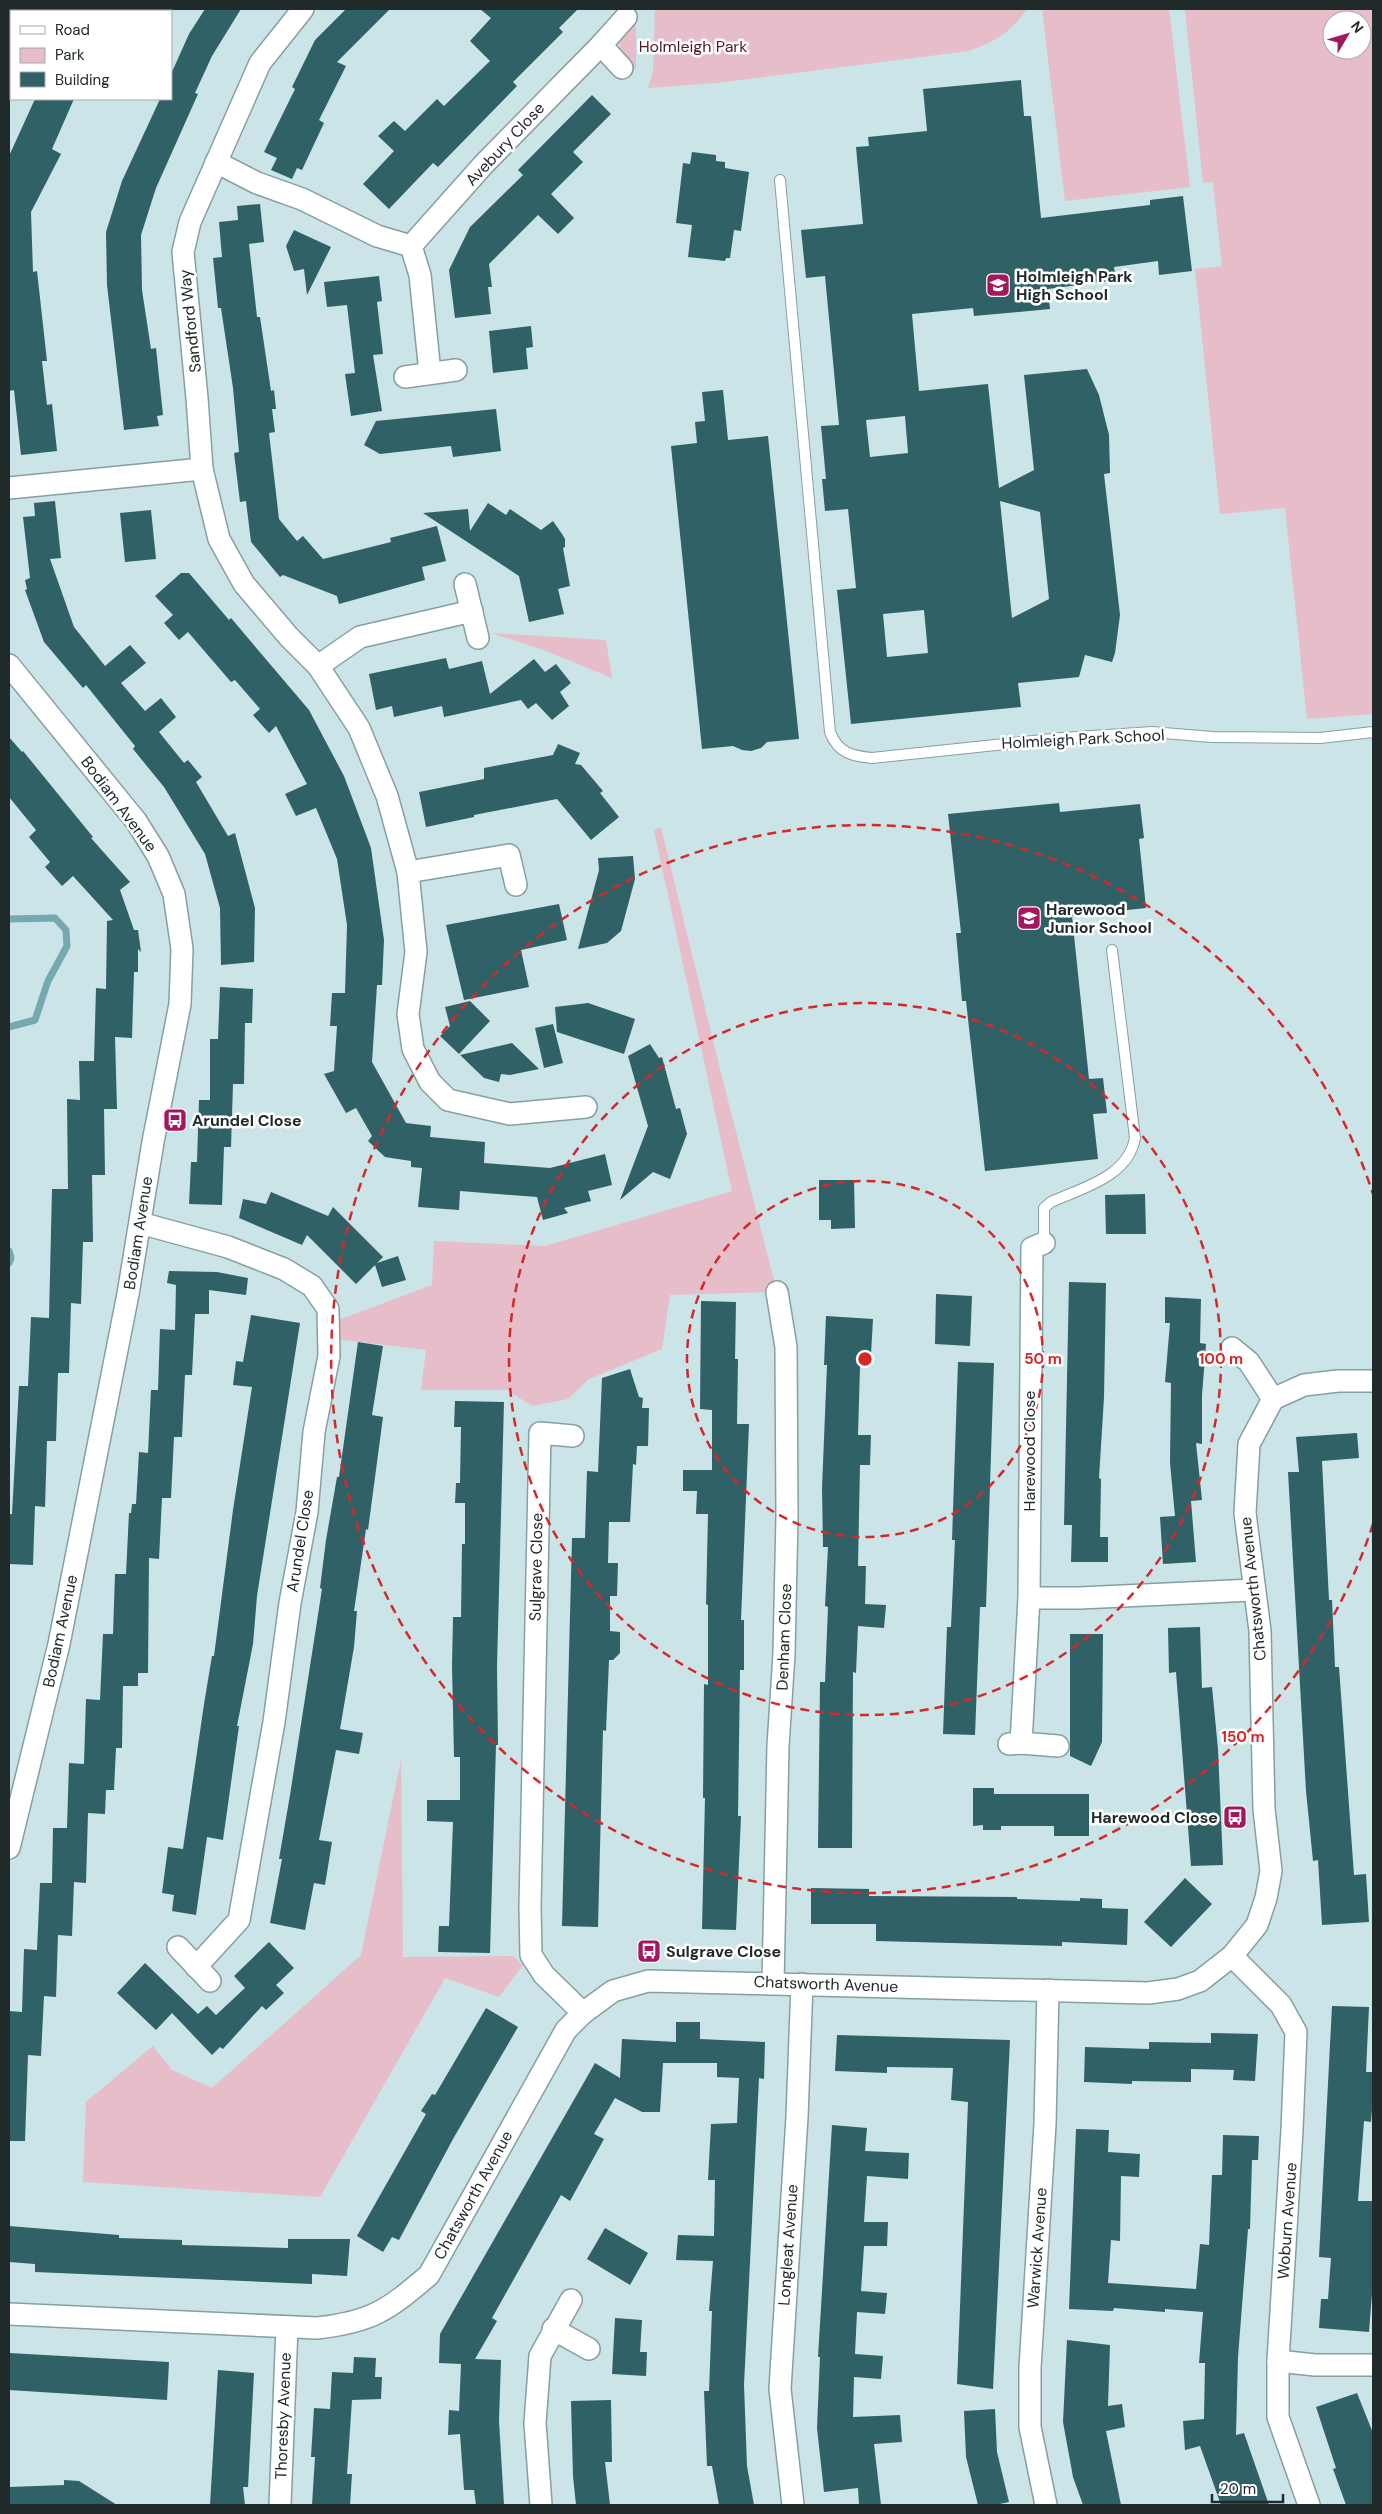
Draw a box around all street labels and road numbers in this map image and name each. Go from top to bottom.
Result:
street label: Avebury Close [461,98,549,190]
street label: Sandford Way [174,268,206,374]
street label: Holmleigh Park School [1001,724,1165,754]
street label: Bodiam Avenue [76,752,162,856]
street label: Bodiam Avenue [119,1175,157,1291]
street label: Harewood Close [1019,1391,1040,1511]
street label: Arundel Close [282,1488,318,1594]
street label: Sulgrave Close [525,1513,547,1621]
street label: Chatsworth Avenue [1235,1516,1271,1662]
street label: Bodiam Avenue [38,1573,82,1689]
street label: Denham Close [772,1583,796,1691]
street label: Chatsworth Avenue [753,1971,899,1997]
street label: Chatsworth Avenue [429,2127,517,2263]
street label: Woburn Avenue [1272,2162,1302,2280]
street label: Longleat Avenue [773,2184,803,2306]
street label: Warwick Avenue [1022,2187,1052,2309]
street label: Thoresby Avenue [270,2352,296,2480]

